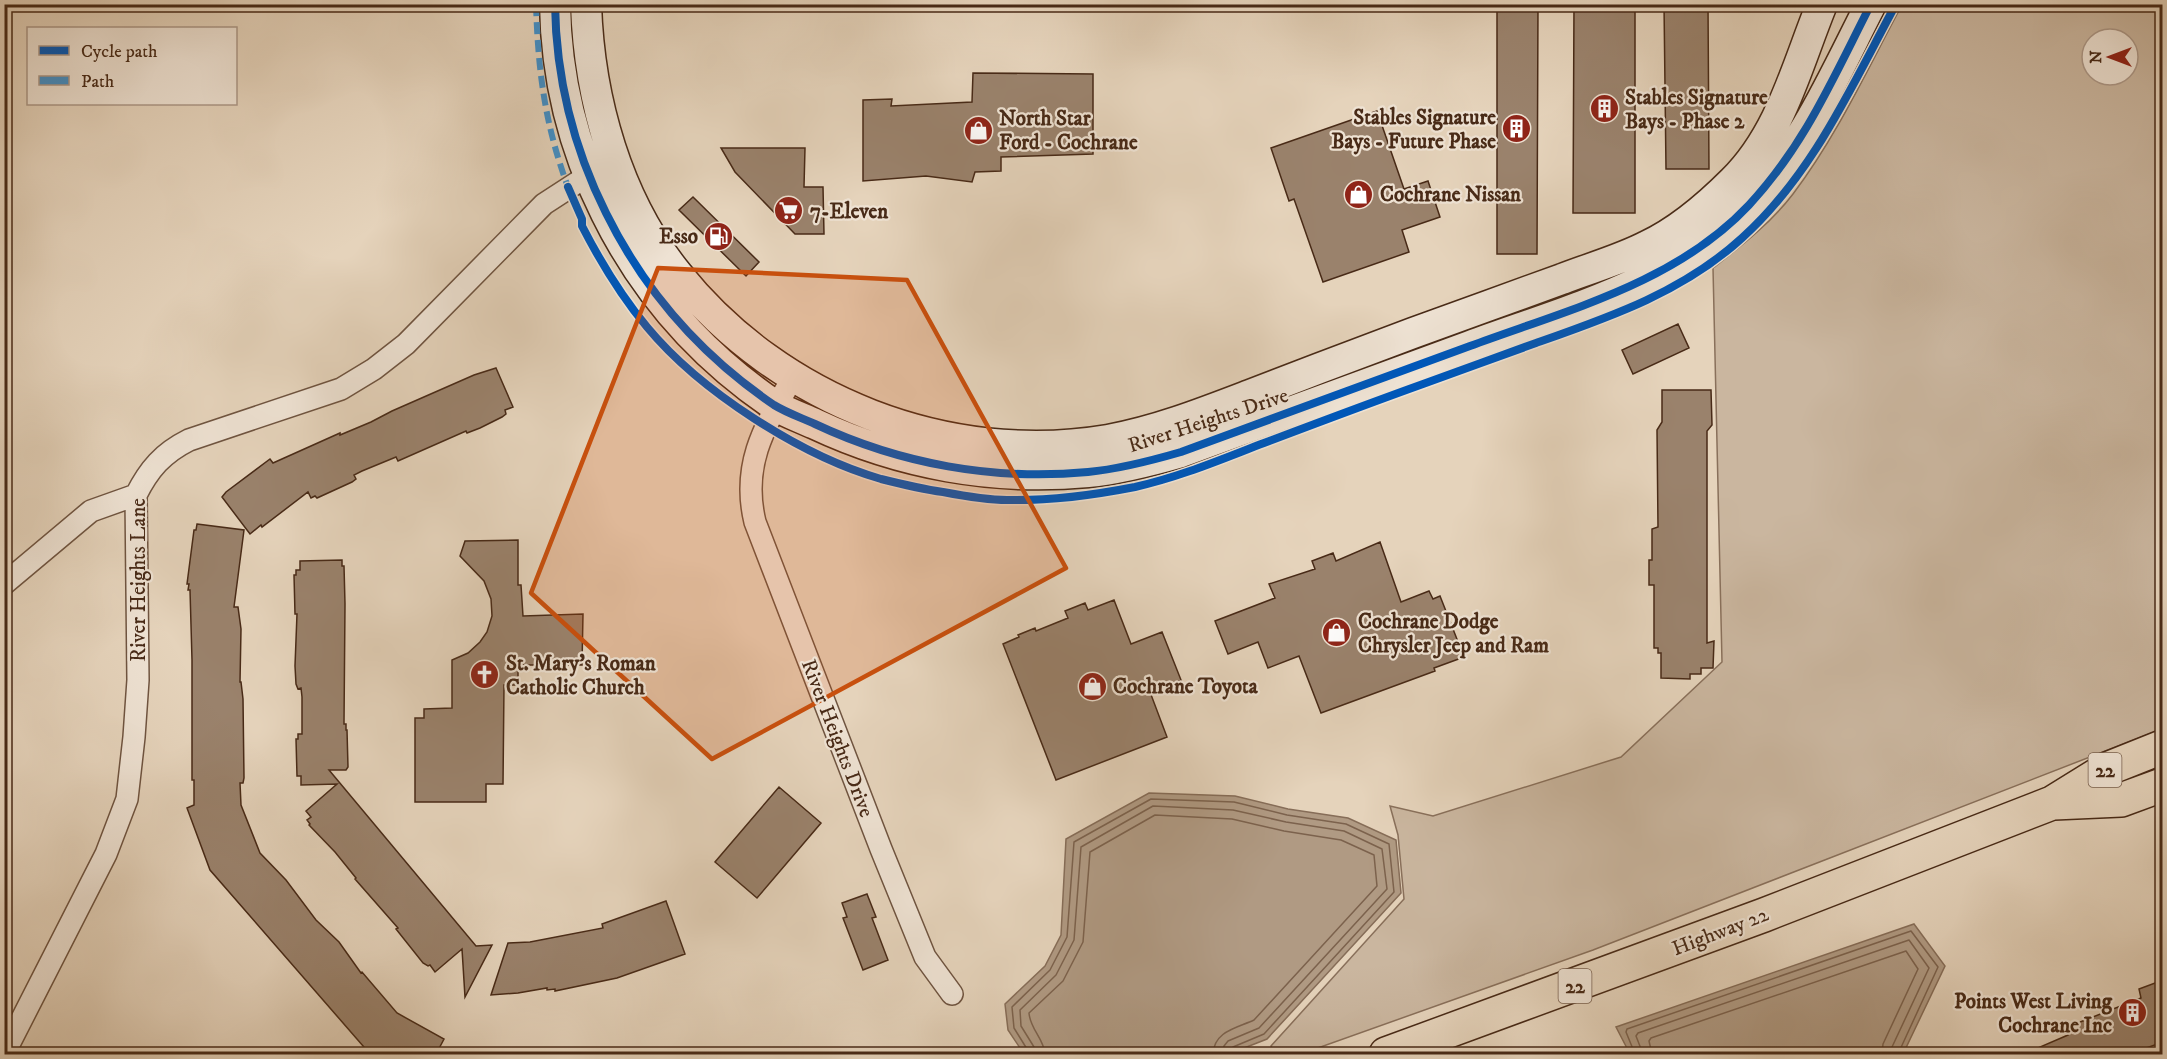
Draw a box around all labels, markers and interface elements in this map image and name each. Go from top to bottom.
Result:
legend [27,27,237,105]
north arrow [2080,27,2140,87]
text: Cycle path [81,41,158,63]
text: N [2086,50,2106,64]
text: Path [81,71,115,93]
place label: Stables Signature Bays - Phase 2 [1625,85,1768,135]
building icon: Stables Signature Bays - Phase 2 [1588,93,1620,125]
place label: Stables Signature Bays - Future Phase [1331,105,1496,155]
place label: North Star Ford - Cochrane [999,106,1138,156]
building icon: Stables Signature Bays - Future Phase [1501,113,1533,145]
shop icon: North Star Ford - Cochrane [962,114,994,146]
shop icon: Cochrane Nissan [1343,178,1375,210]
place label: Cochrane Nissan [1380,182,1522,208]
supermarket icon: 7-Eleven [773,195,805,227]
place label: 7-Eleven [810,199,889,225]
fuel station icon: Esso [703,220,735,252]
place label: Esso [659,224,698,250]
street label: River Heights Drive [1125,383,1292,459]
street label: River Heights Lane [126,498,152,662]
place label: Cochrane Dodge Chrysler Jeep and Ram [1358,609,1549,659]
shop icon: Cochrane Dodge Chrysler Jeep and Ram [1321,617,1353,649]
place label: St. Mary's Roman Catholic Church [506,651,657,701]
street label: River Heights Drive [795,656,879,821]
church icon: St. Mary's Roman Catholic Church [469,659,501,691]
shop icon: Cochrane Toyota [1076,670,1108,702]
place label: Cochrane Toyota [1113,674,1259,700]
road number: 22 [2088,753,2122,787]
street label: Highway 22 [1668,901,1773,962]
road number: 22 [1558,969,1592,1003]
place label: Points West Living Cochrane Inc [1954,989,2113,1039]
building icon: Points West Living Cochrane Inc [2117,997,2149,1029]

